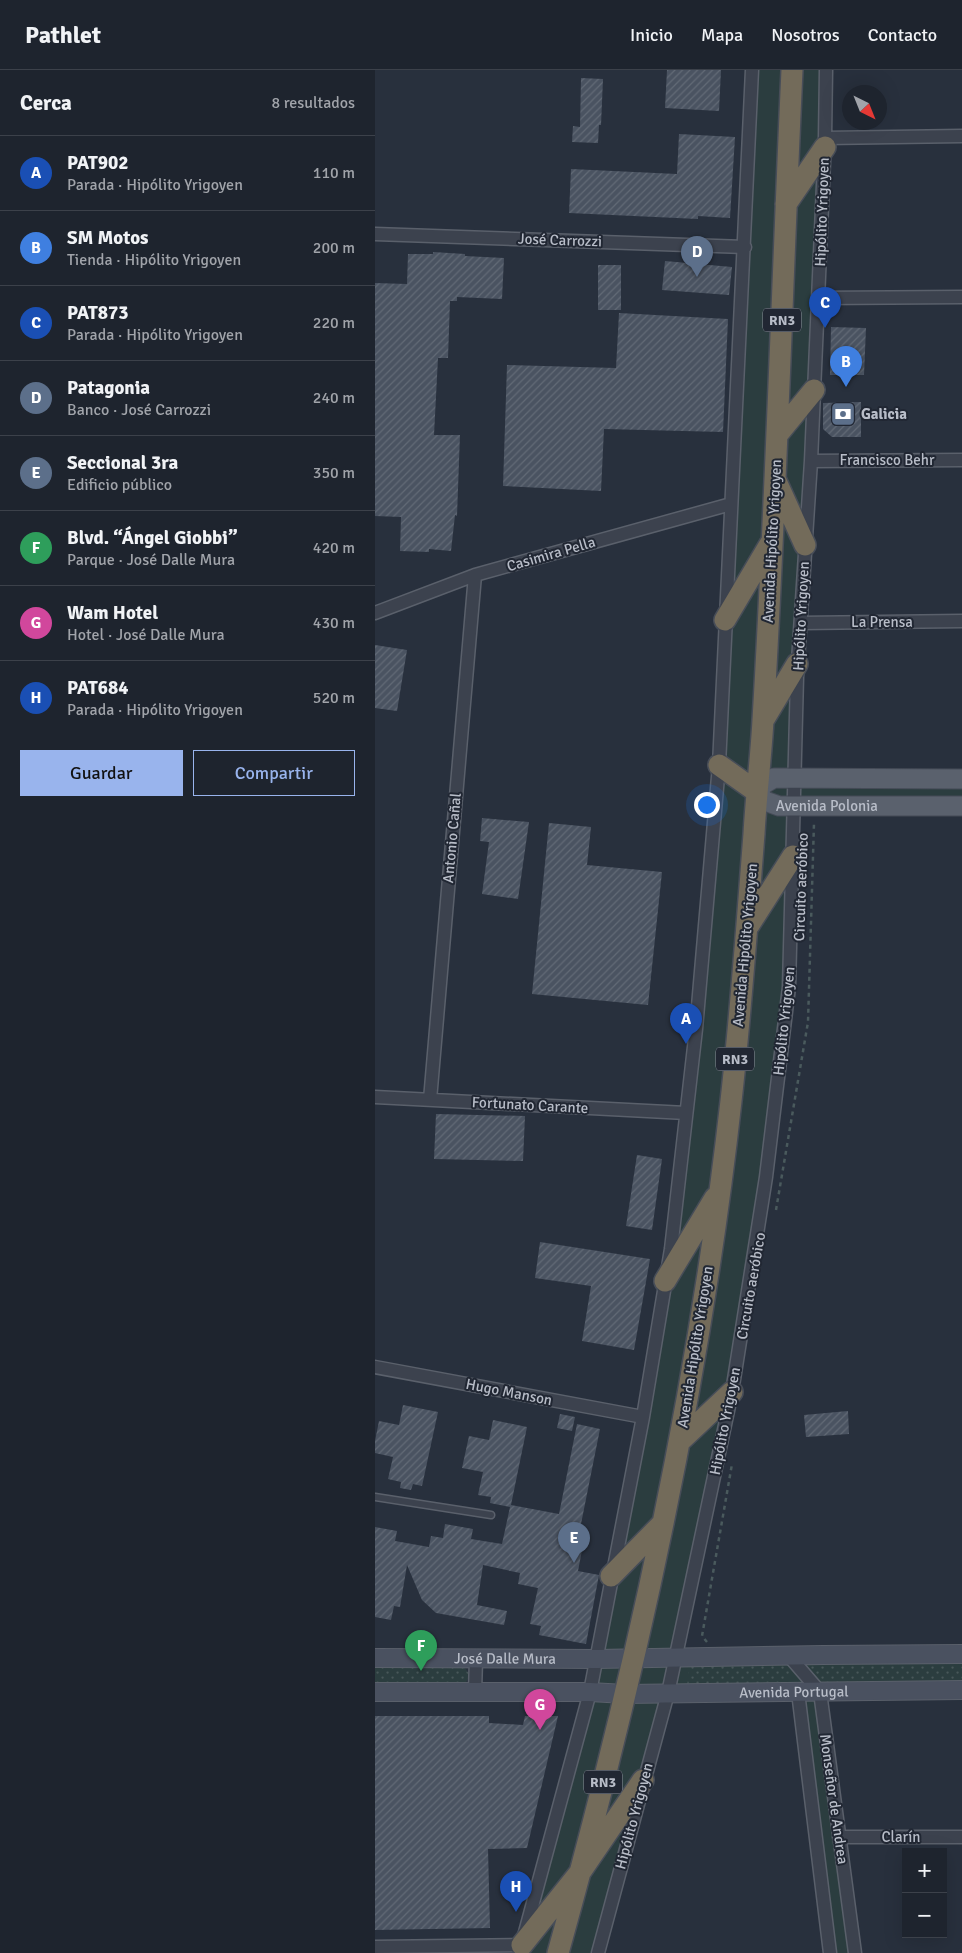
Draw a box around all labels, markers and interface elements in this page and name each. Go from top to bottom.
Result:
text: Pathlet [25,20,101,50]
text: Inicio [630,24,673,46]
text: Mapa [701,24,743,46]
text: Nosotros [771,24,840,46]
text: Contacto [868,24,937,46]
north arrow [842,85,887,130]
text: Cerca [20,90,72,116]
text: 8 resultados [272,93,355,113]
text: PAT902 [67,151,129,175]
street label: Hipólito Yrigoyen [811,157,833,267]
text: A [31,163,41,183]
text: 110 m [313,163,355,183]
text: Parada · Hipólito Yrigoyen [67,175,243,195]
text: SM Motos [67,226,149,250]
street label: José Carrozzi [518,230,602,250]
pin: D [681,236,713,277]
text: B [31,238,41,258]
text: 200 m [313,238,355,258]
text: Tienda · Hipólito Yrigoyen [67,250,241,270]
pin: C [809,287,841,328]
text: PAT873 [67,301,129,325]
road number: RN3 [763,308,801,332]
text: C [31,313,41,333]
text: 220 m [313,313,355,333]
text: Parada · Hipólito Yrigoyen [67,325,243,345]
pin: B [830,346,862,387]
text: Patagonia [67,376,150,400]
text: D [31,388,41,408]
text: 240 m [313,388,355,408]
text: Banco · José Carrozzi [67,400,211,420]
bank icon: Galicia [830,401,856,427]
place label: Galicia [861,405,907,423]
text: Seccional 3ra [67,451,178,475]
street label: Francisco Behr [840,451,935,469]
street label: Avenida Hipólito Yrigoyen [759,459,785,623]
text: E [31,463,41,483]
text: 350 m [313,463,355,483]
text: Edificio público [67,475,172,495]
text: Blvd. “Ángel Giobbi” [67,526,238,550]
street label: Casimira Pella [505,533,597,575]
text: F [32,538,40,558]
text: 420 m [313,538,355,558]
text: Parque · José Dalle Mura [67,550,235,570]
street label: Hipólito Yrigoyen [789,561,813,671]
text: Wam Hotel [67,601,158,625]
text: G [31,613,41,633]
text: 430 m [313,613,355,633]
street label: La Prensa [851,613,913,631]
text: Hotel · José Dalle Mura [67,625,225,645]
text: PAT684 [67,676,129,700]
text: H [31,688,41,708]
text: 520 m [313,688,355,708]
text: Parada · Hipólito Yrigoyen [67,700,243,720]
button: Guardar [20,750,183,796]
button: Compartir [193,750,355,796]
street label: Antonio Cañal [439,792,465,884]
your location [694,792,720,818]
street label: Avenida Polonia [776,797,878,815]
street label: Circuito aeróbico [790,832,812,942]
street label: Avenida Hipólito Yrigoyen [729,863,761,1027]
street label: Hipólito Yrigoyen [769,966,799,1076]
pin: A [670,1003,702,1044]
road number: RN3 [716,1048,754,1071]
street label: Fortunato Carante [471,1093,589,1117]
street label: Circuito aeróbico [733,1231,769,1341]
street label: Avenida Hipólito Yrigoyen [673,1265,717,1429]
street label: Hipólito Yrigoyen [706,1366,744,1476]
street label: Hugo Manson [464,1375,554,1409]
pin: E [558,1522,590,1563]
pin: F [405,1630,437,1671]
street label: José Dalle Mura [454,1649,556,1668]
street label: Avenida Portugal [739,1682,849,1702]
pin: G [524,1689,556,1730]
street label: Monseñor de Andrea [816,1733,852,1865]
street label: Hipólito Yrigoyen [611,1761,657,1871]
road number: RN3 [584,1770,622,1794]
street label: Clarín [881,1828,921,1846]
map controls [902,1848,947,1938]
button: + [902,1848,947,1893]
pin: H [500,1871,532,1912]
button: − [902,1893,947,1938]

